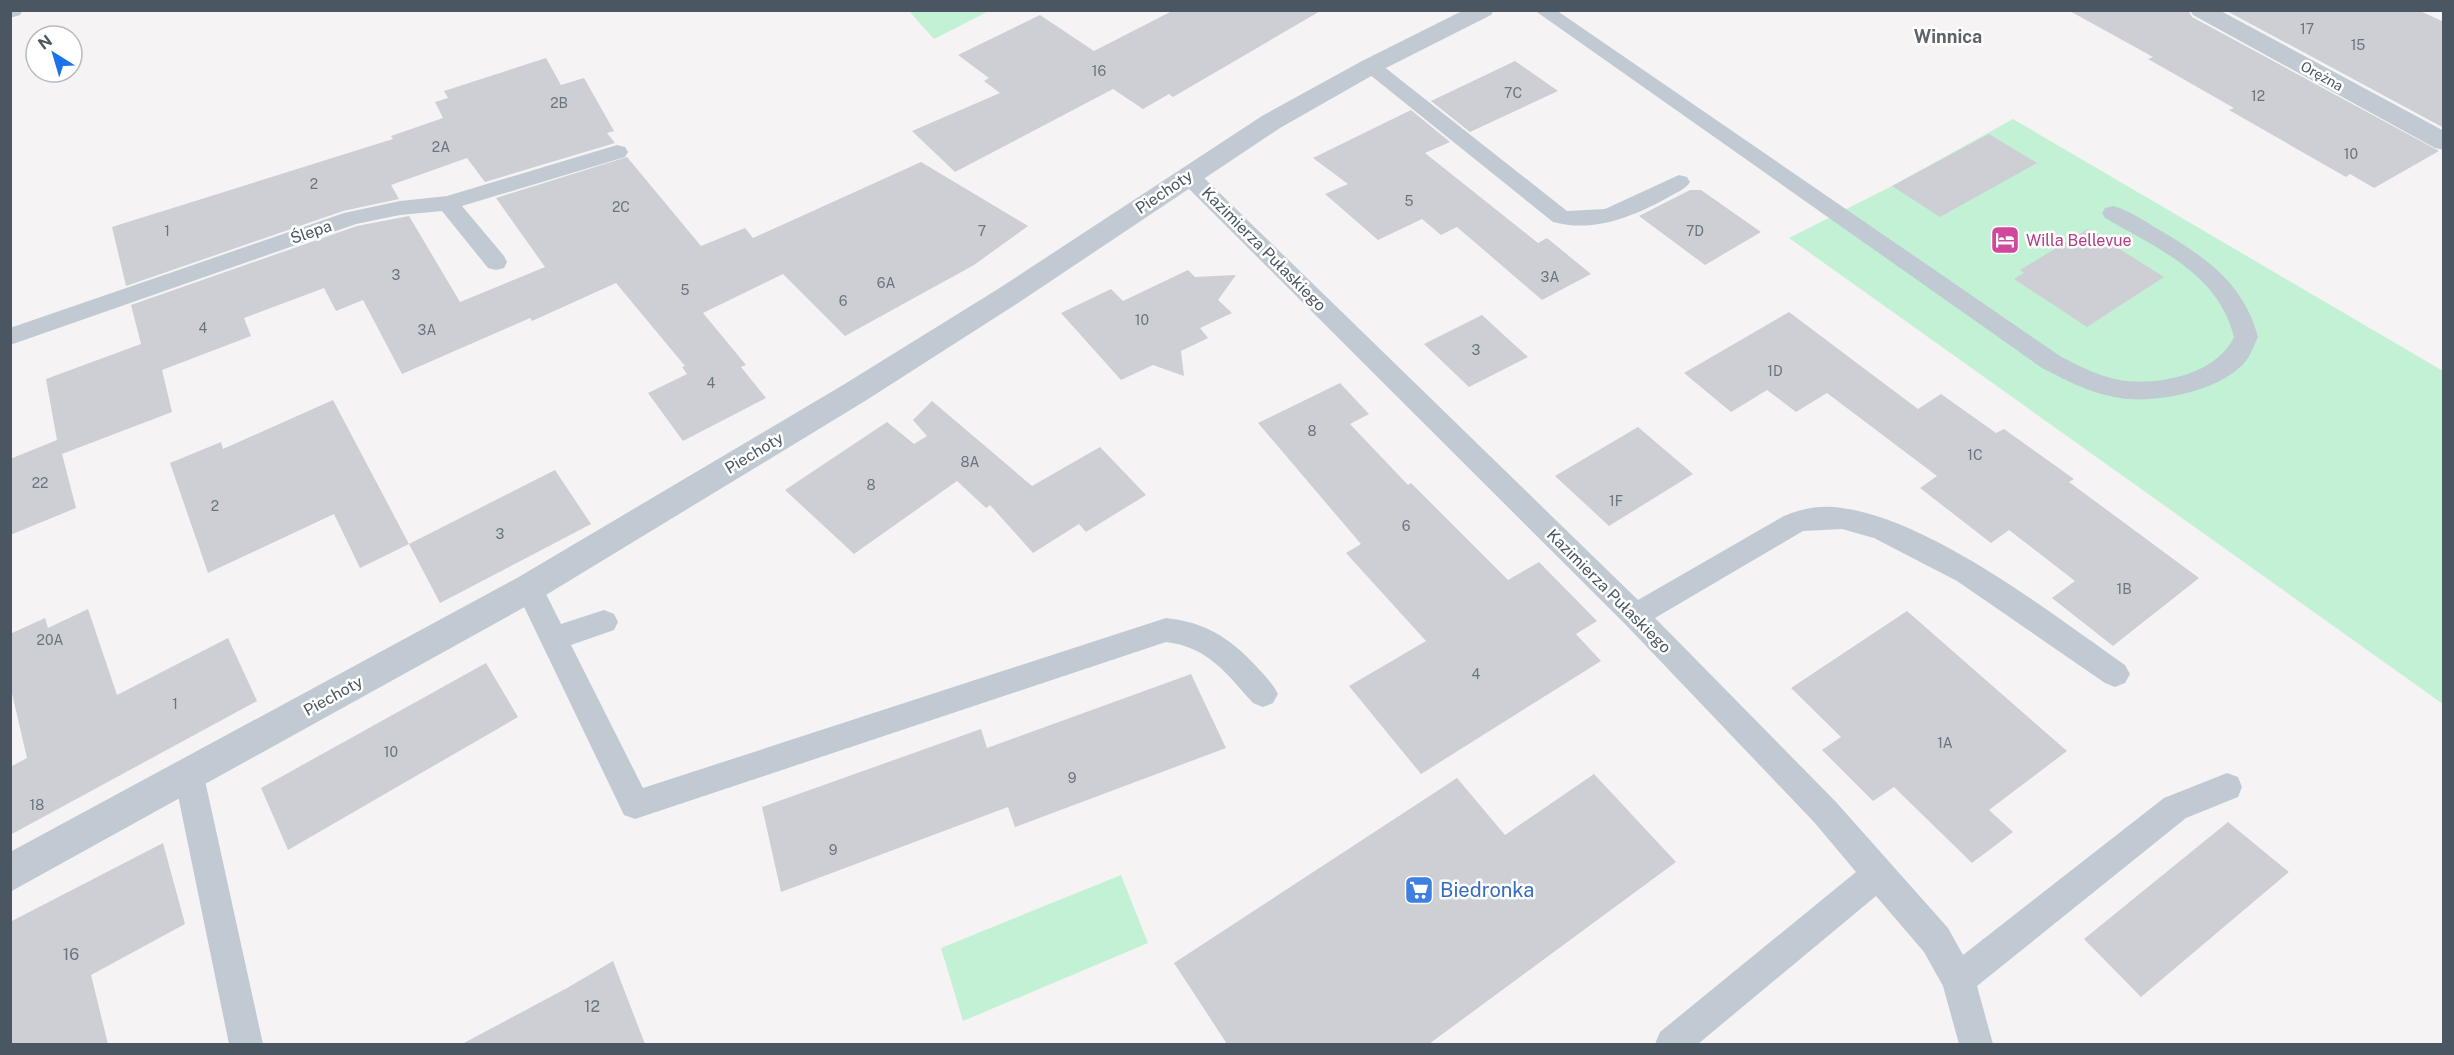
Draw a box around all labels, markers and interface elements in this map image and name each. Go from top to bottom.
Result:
house number: 17 [2300,21,2314,37]
north arrow [24,24,84,84]
district label: Winnica [1914,26,1982,47]
text: N [35,31,56,54]
house number: 15 [2351,37,2365,53]
street label: Orężna [2298,58,2346,94]
house number: 16 [1092,63,1106,79]
house number: 7C [1504,85,1522,101]
house number: 12 [2251,88,2265,104]
house number: 2B [550,95,568,111]
house number: 2A [432,139,450,155]
house number: 10 [2344,146,2358,162]
street label: Piechoty [1132,166,1196,218]
house number: 2 [310,176,318,192]
street label: Kazimierza Pułaskiego [1198,183,1330,315]
house number: 5 [1405,193,1414,209]
house number: 2C [612,199,630,215]
street label: Ślepa [287,215,334,248]
house number: 1 [164,223,170,239]
house number: 7 [978,223,986,239]
house number: 7D [1686,223,1704,239]
hotel icon: Willa Bellevue [1989,224,2021,256]
place label: Willa Bellevue [2026,231,2132,250]
house number: 3 [392,267,401,283]
house number: 3A [1541,269,1559,285]
house number: 6A [877,275,895,291]
house number: 5 [681,282,690,298]
house number: 6 [839,293,848,309]
house number: 10 [1135,312,1149,328]
house number: 4 [199,320,208,336]
house number: 3A [418,322,436,338]
house number: 3 [1472,342,1481,358]
house number: 1D [1767,363,1783,379]
house number: 4 [707,375,716,391]
house number: 8 [1307,423,1317,439]
street label: Piechoty [721,428,787,478]
house number: 1C [1967,447,1983,463]
house number: 8A [960,454,980,470]
house number: 22 [32,475,48,491]
house number: 8 [866,477,876,493]
house number: 1F [1609,493,1623,509]
house number: 2 [211,498,219,514]
house number: 6 [1402,518,1411,534]
street label: Kazimierza Pułaskiego [1543,525,1675,657]
house number: 3 [496,526,505,542]
house number: 1B [2116,581,2132,597]
house number: 20A [37,632,63,648]
house number: 4 [1472,666,1481,682]
street label: Piechoty [300,672,366,720]
house number: 1 [172,696,178,712]
house number: 1A [1937,735,1953,751]
house number: 10 [384,744,398,760]
house number: 9 [1068,770,1077,786]
house number: 18 [30,797,44,813]
house number: 9 [829,842,838,858]
supermarket icon: Biedronka [1403,874,1435,906]
place label: Biedronka [1440,878,1534,902]
house number: 16 [63,945,79,964]
house number: 12 [584,997,600,1016]

